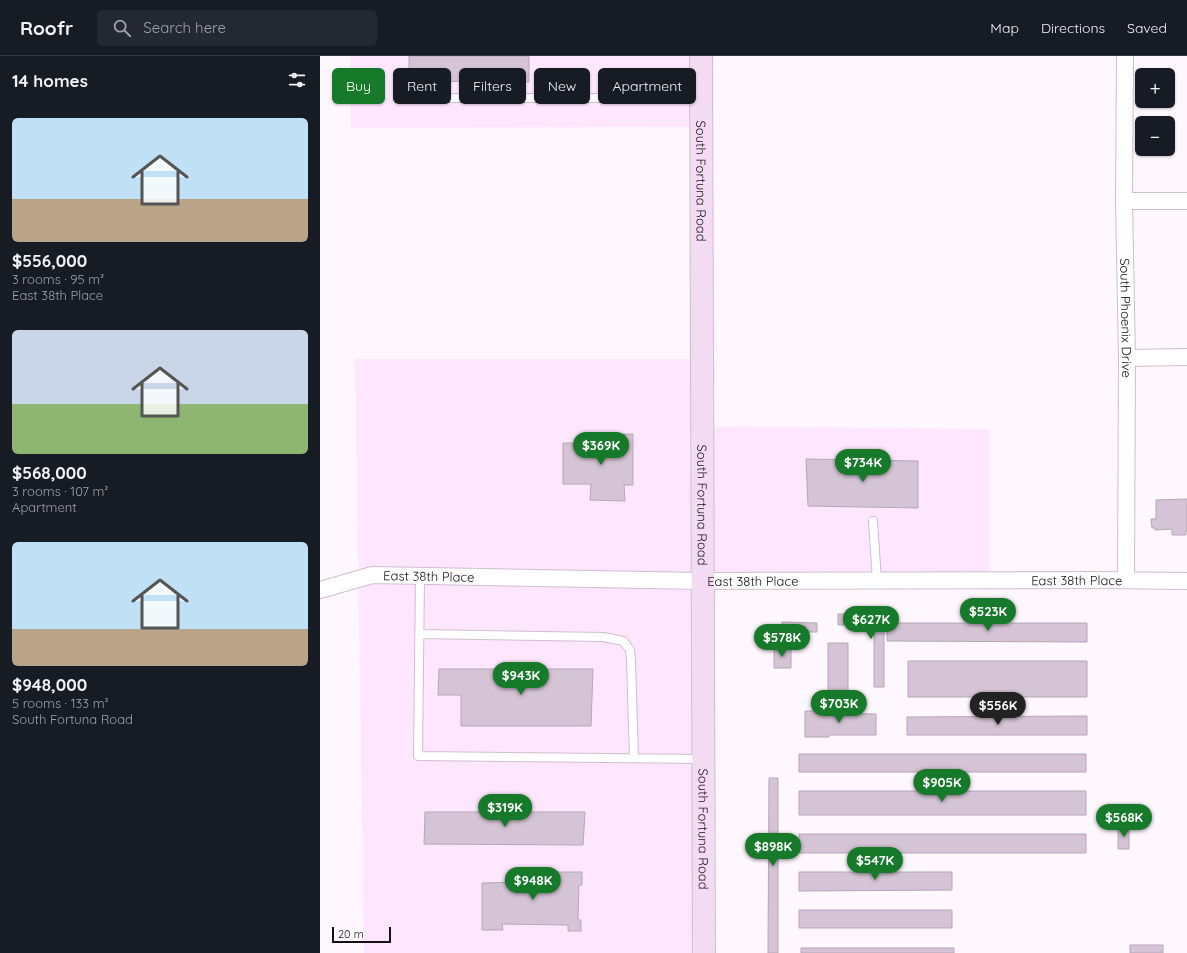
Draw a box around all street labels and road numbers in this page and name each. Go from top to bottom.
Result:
street label: South Fortuna Road [693,120,710,242]
street label: South Phoenix Drive [1117,258,1135,378]
street label: South Fortuna Road [694,444,711,566]
street label: East 38th Place [383,567,475,585]
street label: East 38th Place [1031,572,1123,588]
street label: East 38th Place [707,573,799,589]
street label: South Fortuna Road [695,768,712,890]

